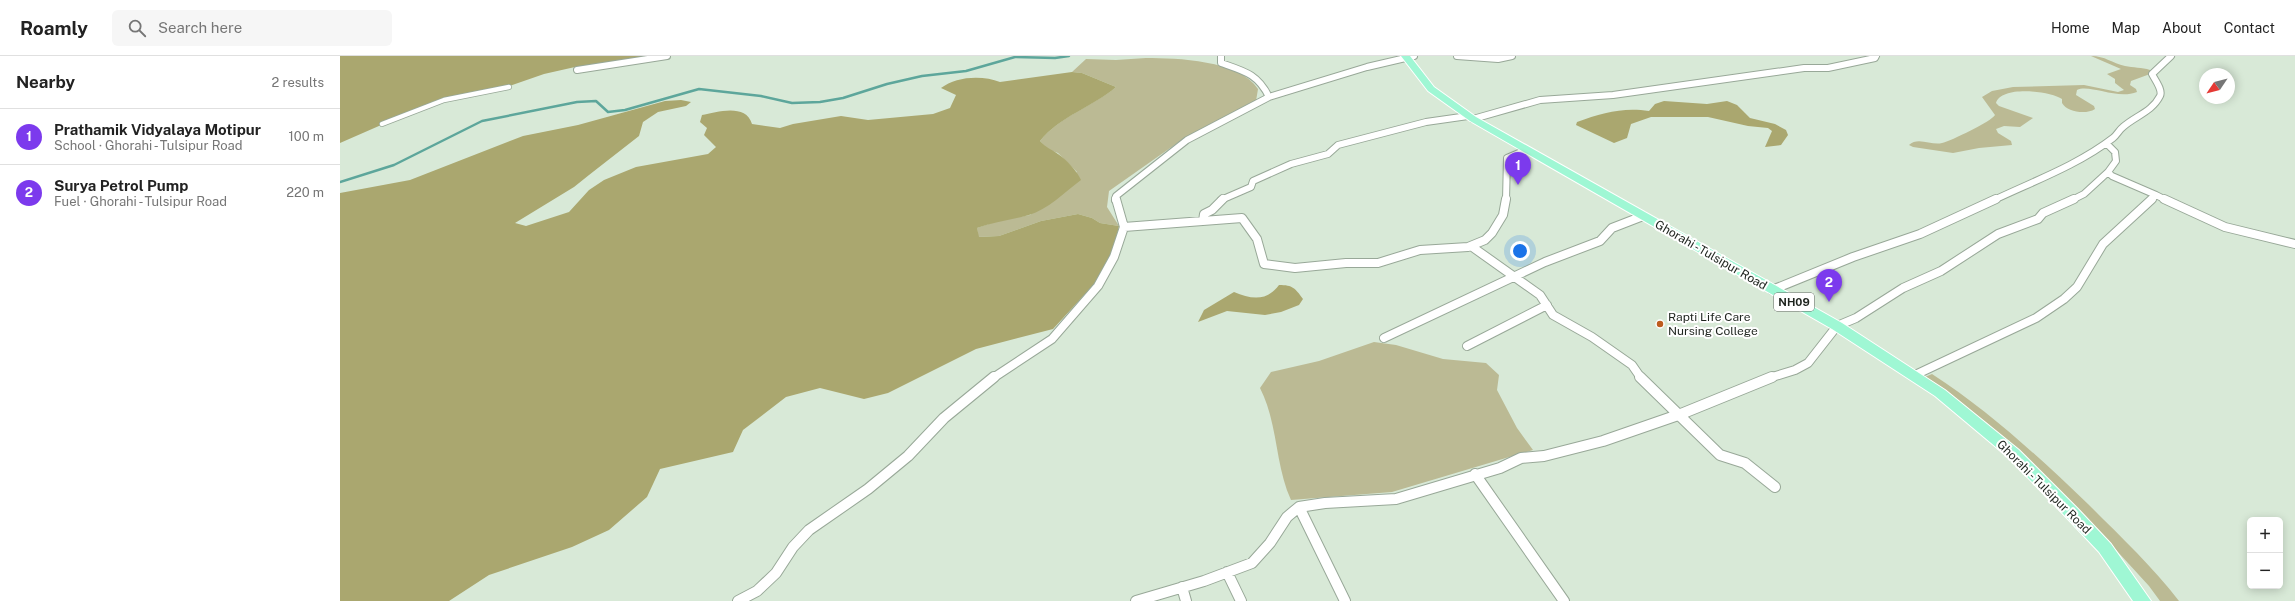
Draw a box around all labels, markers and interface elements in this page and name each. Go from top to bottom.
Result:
search box [112,10,392,46]
text: Roamly [20,17,88,39]
icon: search [126,17,148,39]
text: Search here [158,19,242,36]
text: Home [2051,20,2090,36]
text: Map [2112,20,2140,36]
text: About [2162,20,2202,36]
text: Contact [2224,20,2275,36]
north arrow [2199,68,2235,104]
text: Nearby [16,72,75,92]
text: 2 results [272,75,324,90]
text: Prathamik Vidyalaya Motipur [54,121,261,138]
text: 1 [26,129,32,144]
text: 100 m [288,129,324,144]
text: School · Ghorahi - Tulsipur Road [54,138,242,153]
pin: 1 [1505,152,1531,185]
text: Surya Petrol Pump [54,177,188,194]
text: 2 [25,185,33,200]
text: 220 m [286,185,324,200]
text: Fuel · Ghorahi - Tulsipur Road [54,194,227,209]
street label: Ghorahi - Tulsipur Road [1653,217,1769,293]
your location [1510,241,1530,261]
pin: 2 [1816,269,1842,302]
road number: NH09 [1774,293,1814,311]
place label: Rapti Life Care Nursing College [1668,310,1758,338]
marker: Rapti Life Care Nursing College [1655,319,1665,329]
street label: Ghorahi - Tulsipur Road [1994,437,2094,537]
map controls [2247,517,2283,589]
button: + [2247,517,2283,553]
button: − [2247,553,2283,589]

